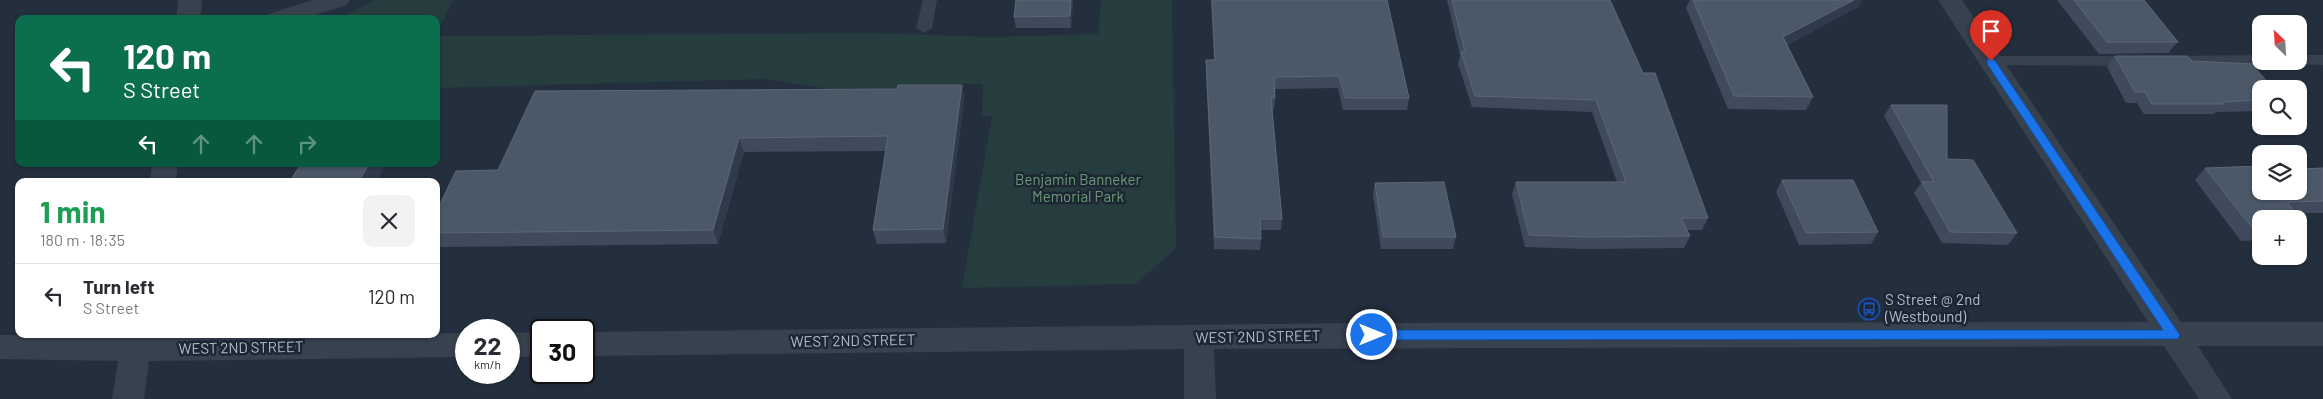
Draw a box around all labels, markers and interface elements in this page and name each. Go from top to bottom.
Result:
pin [1970,10,2012,61]
north arrow [2252,15,2308,70]
map controls [2252,15,2307,265]
icon: arrive [1977,17,2005,45]
text: 120 m [123,34,211,76]
icon: left [40,35,105,100]
text: S Street [123,76,200,102]
button: search [2252,80,2307,135]
icon: left [134,130,162,158]
icon: ahead [187,130,215,158]
icon: ahead [240,130,268,158]
icon: right [293,130,321,158]
button: layers [2252,145,2307,200]
park label: Benjamin Banneker Memorial Park [1015,170,1141,205]
text: 1 min [40,193,106,229]
button: close [363,195,415,247]
button: + [2252,210,2307,265]
text: 180 m · 18:35 [40,230,125,249]
text: Turn left [83,275,154,298]
icon: left [40,282,68,310]
text: 120 m [368,285,415,308]
place label: S Street @ 2nd (Westbound) [1884,290,1980,325]
bus stop icon: S Street @ 2nd (Westbound) [1857,297,1881,321]
text: S Street [83,298,139,317]
position arrow [1345,308,1397,360]
speed limit sign: 30 [530,319,595,384]
street label: WEST 2ND STREET [1195,326,1321,346]
text: 22 [473,330,502,360]
street label: WEST 2ND STREET [790,330,916,350]
street label: WEST 2ND STREET [178,337,304,357]
text: km/h [474,357,501,371]

